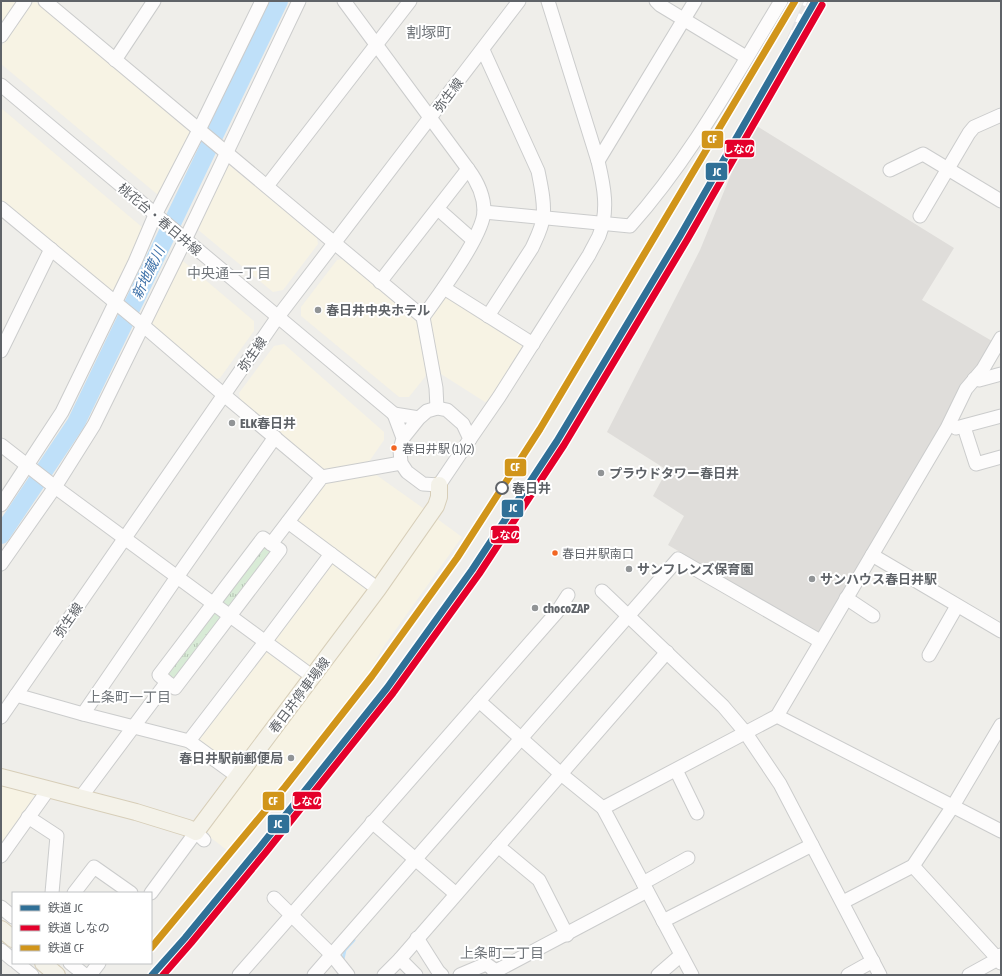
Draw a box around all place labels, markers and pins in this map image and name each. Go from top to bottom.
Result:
place label: 春日井中央ホテル [326,303,430,318]
marker: 春日井中央ホテル [313,305,323,315]
place label: ELK春日井 [240,416,296,431]
marker: ELK春日井 [227,418,237,428]
place label: 春日井駅 (1)(2) [402,442,475,456]
marker: 春日井駅 (1)(2) [389,443,399,453]
place label: プラウドタワー春日井 [609,466,739,481]
marker: プラウドタワー春日井 [596,468,606,478]
marker: 春日井 [495,481,509,495]
place label: 春日井 [512,481,551,496]
place label: 春日井駅南口 [562,547,634,561]
marker: 春日井駅南口 [550,548,560,558]
place label: サンフレンズ保育園 [637,562,753,577]
marker: サンフレンズ保育園 [624,564,634,574]
place label: サンハウス春日井駅 [820,572,937,587]
marker: サンハウス春日井駅 [807,574,817,584]
place label: chocoZAP [543,601,590,616]
marker: chocoZAP [530,603,540,613]
place label: 春日井駅前郵便局 [179,751,283,766]
marker: 春日井駅前郵便局 [286,753,296,763]

